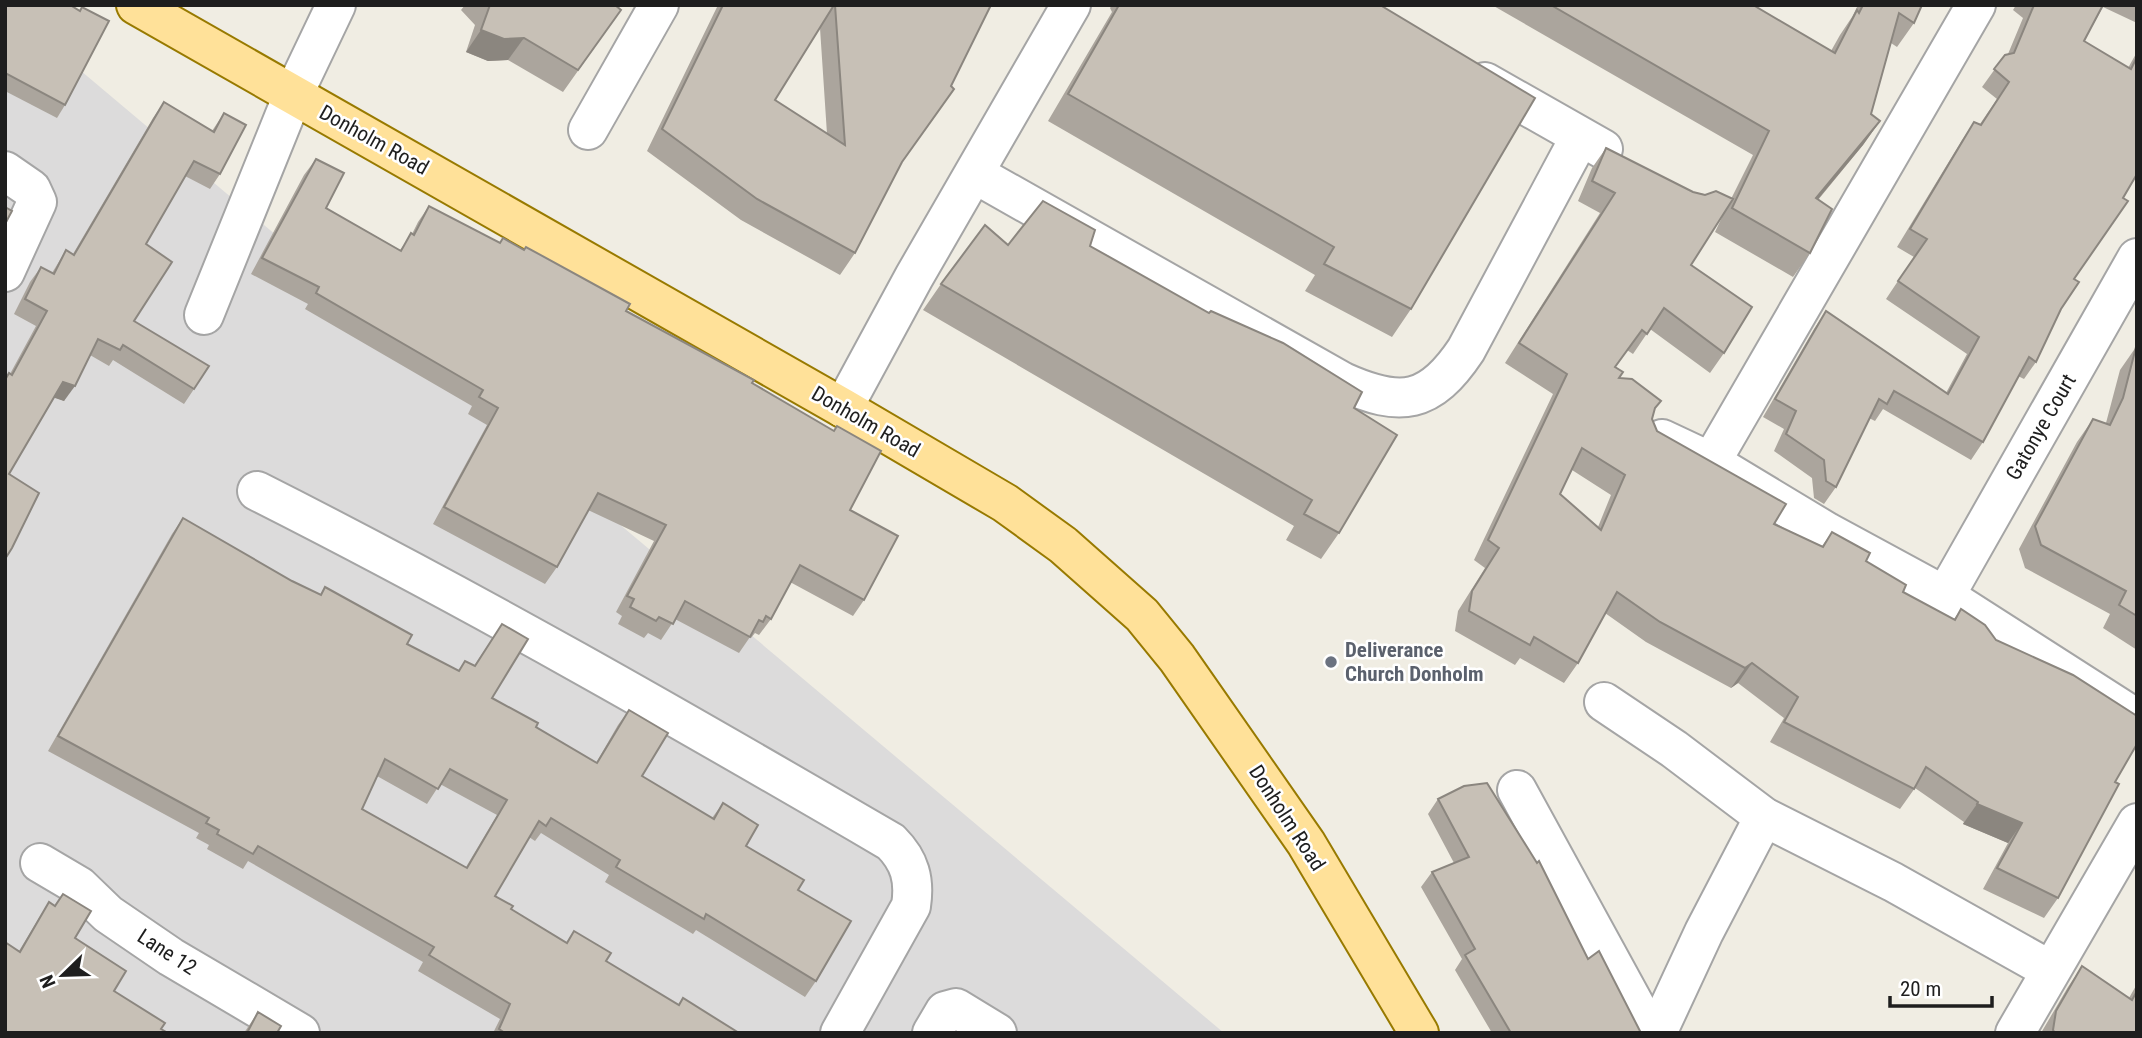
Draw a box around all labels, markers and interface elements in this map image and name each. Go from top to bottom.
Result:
street label: Donholm Road [315,100,433,180]
street label: Gatonye Court [2001,370,2081,484]
street label: Donholm Road [808,381,924,463]
place label: Deliverance Church Donholm [1345,638,1484,686]
marker: Deliverance Church Donholm [1323,654,1339,670]
street label: Donholm Road [1244,761,1330,875]
street label: Lane 12 [133,924,201,980]
north arrow [28,940,98,1010]
scale bar [1890,964,1992,1008]
text: N [35,972,61,991]
text: 20 m [1900,977,1941,1001]

